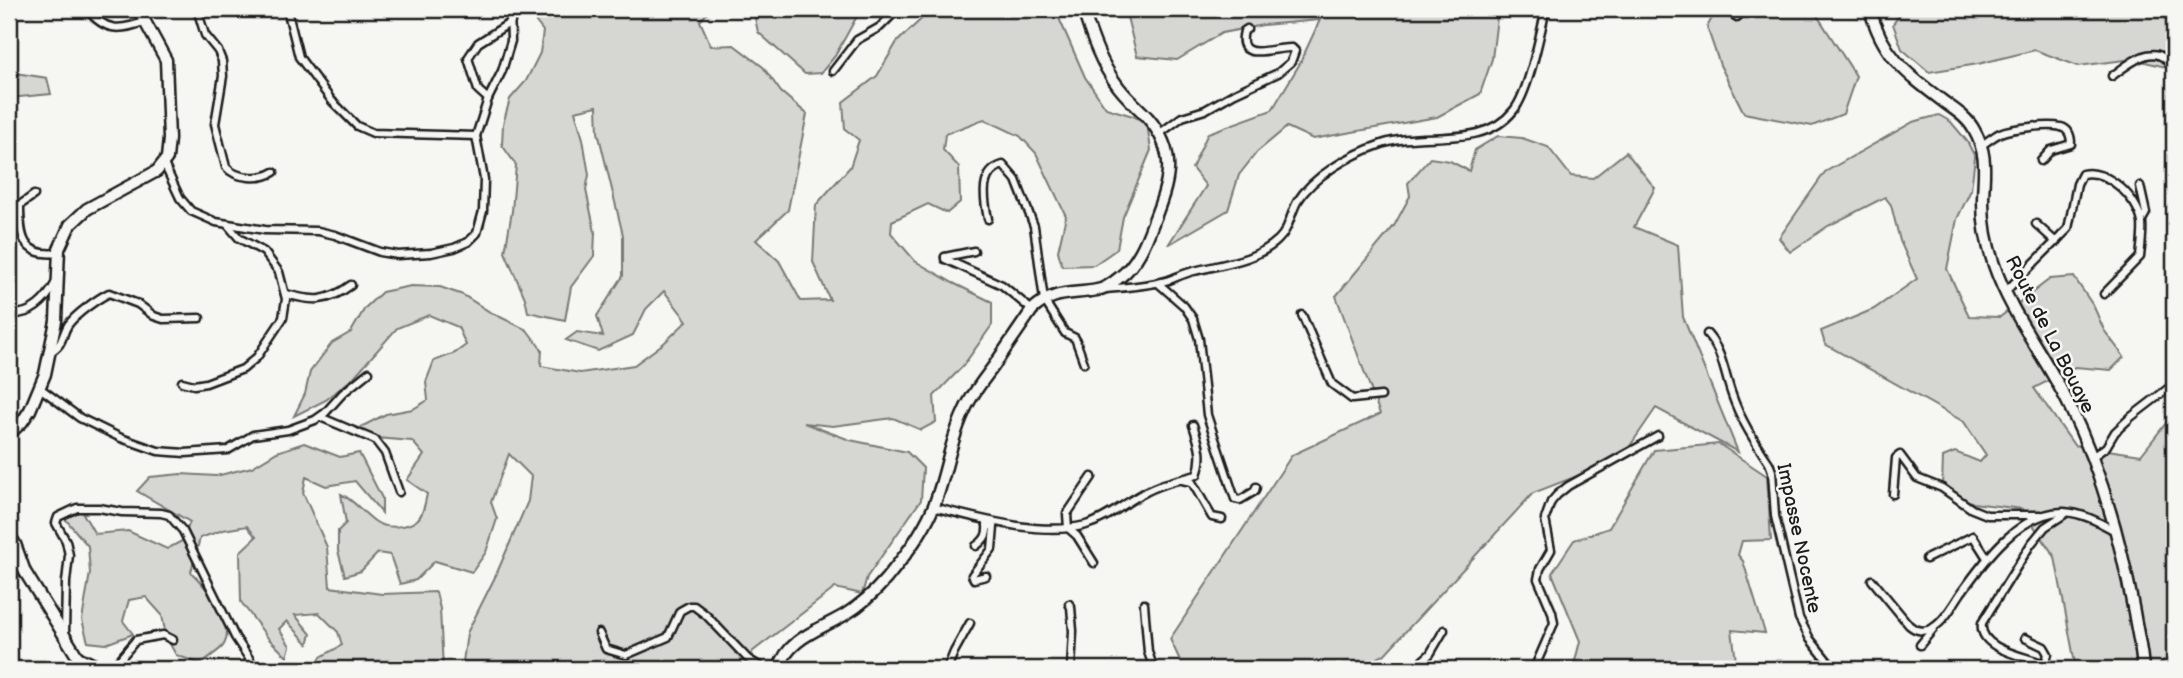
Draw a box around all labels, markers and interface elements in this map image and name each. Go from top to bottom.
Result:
street label: Route de La Bouaye [2000,252,2099,417]
street label: Impasse Nocente [1771,461,1826,615]

